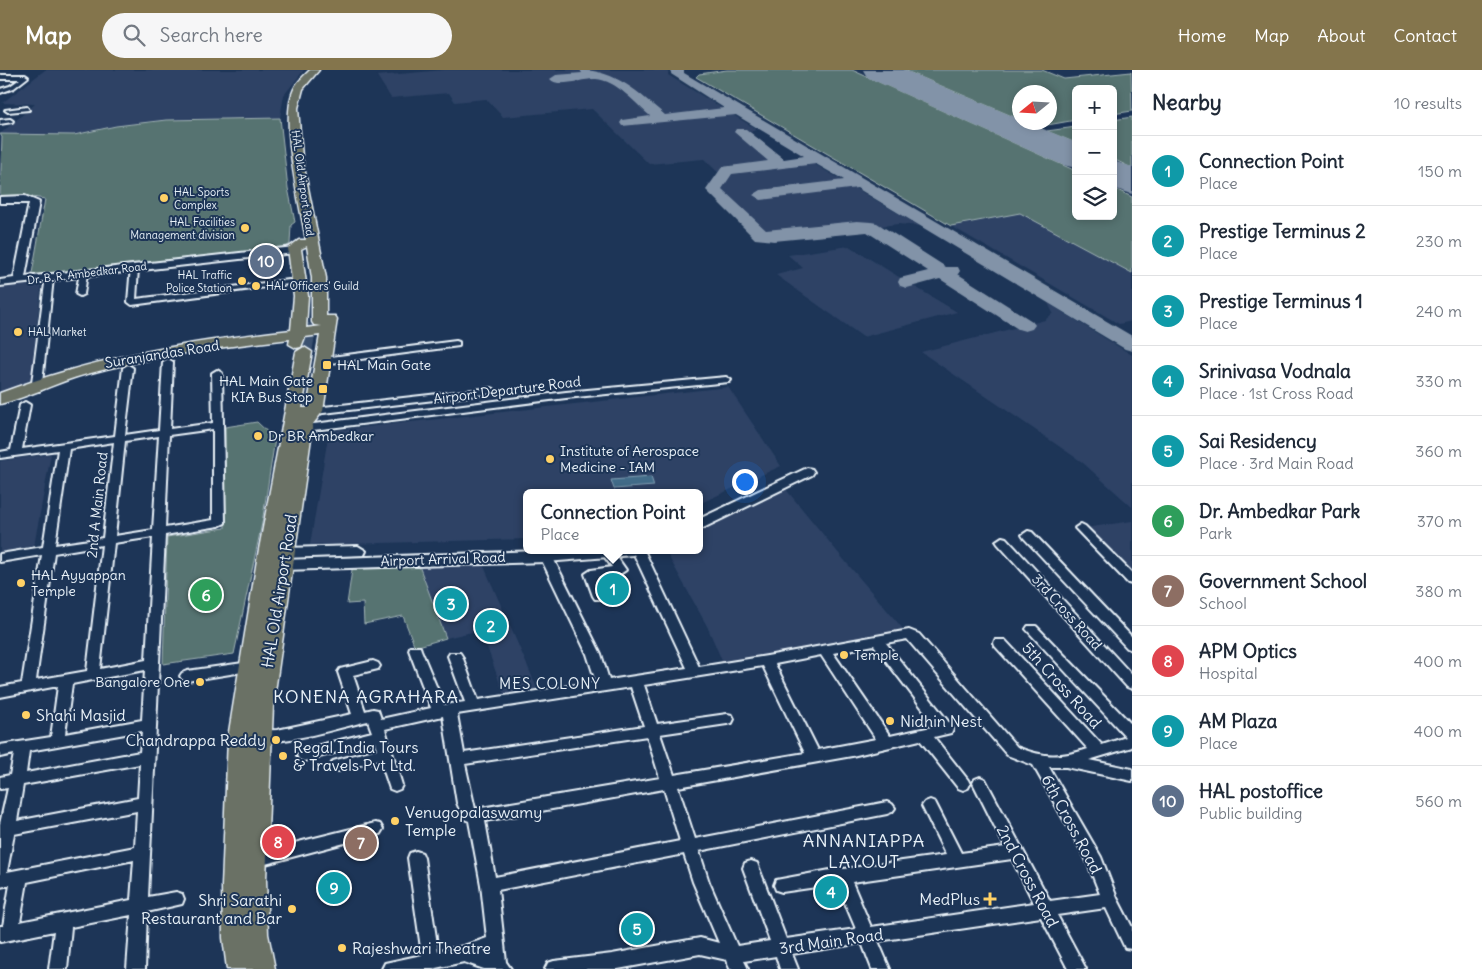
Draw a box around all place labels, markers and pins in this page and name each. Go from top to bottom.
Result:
place label: HAL Sports Complex [174,185,229,212]
marker: HAL Sports Complex [158,192,170,204]
place label: HAL Facilities Management division [130,215,235,242]
marker: HAL Facilities Management division [239,222,251,234]
pin: 10 [250,242,282,280]
place label: HAL Traffic Police Station [166,268,232,295]
marker: HAL Traffic Police Station [236,275,248,287]
place label: HAL Officers' Guild [266,279,360,293]
marker: HAL Officers' Guild [250,280,262,292]
place label: HAL Market [28,325,87,339]
marker: HAL Market [12,326,24,338]
place label: HAL Main Gate [337,356,431,374]
marker: HAL Main Gate [321,359,333,371]
place label: HAL Main Gate KIA Bus Stop [219,372,313,406]
marker: HAL Main Gate KIA Bus Stop [317,383,329,395]
place label: Dr BR Ambedkar [268,427,374,445]
marker: Dr BR Ambedkar [252,430,264,442]
place label: Institute of Aerospace Medicine - IAM [560,442,699,476]
marker: Institute of Aerospace Medicine - IAM [544,453,556,465]
place label: HAL Ayyappan Temple [31,566,126,600]
pin: 1 [597,570,629,608]
pin: 6 [190,576,222,614]
marker: HAL Ayyappan Temple [15,577,27,589]
pin: 3 [435,585,467,623]
pin: 2 [475,607,507,645]
place label: Temple [854,646,899,664]
marker: Temple [838,649,850,661]
place label: Bangalore One [95,673,190,691]
marker: Bangalore One [194,676,206,688]
place label: Shahi Masjid [36,705,126,725]
marker: Shahi Masjid [20,709,32,721]
place label: Nidhin Nest [900,711,983,731]
marker: Nidhin Nest [884,715,896,727]
place label: Chandrappa Reddy [125,730,266,750]
marker: Chandrappa Reddy [270,734,282,746]
place label: Regal India Tours & Travels Pvt Ltd. [293,737,418,775]
marker: Regal India Tours & Travels Pvt Ltd. [277,750,289,762]
place label: Venugopalaswamy Temple [405,802,542,840]
marker: Venugopalaswamy Temple [389,815,401,827]
pin: 8 [262,823,294,861]
pin: 7 [345,824,377,862]
pin: 9 [318,869,350,907]
pin: 4 [815,873,847,911]
place label: MedPlus [919,889,980,909]
place label: Shri Sarathi Restaurant and Bar [141,890,282,928]
marker: MedPlus [984,893,996,905]
marker: Shri Sarathi Restaurant and Bar [286,903,298,915]
pin: 5 [621,910,653,948]
place label: Rajeshwari Theatre [352,938,491,958]
marker: Rajeshwari Theatre [336,942,348,954]

